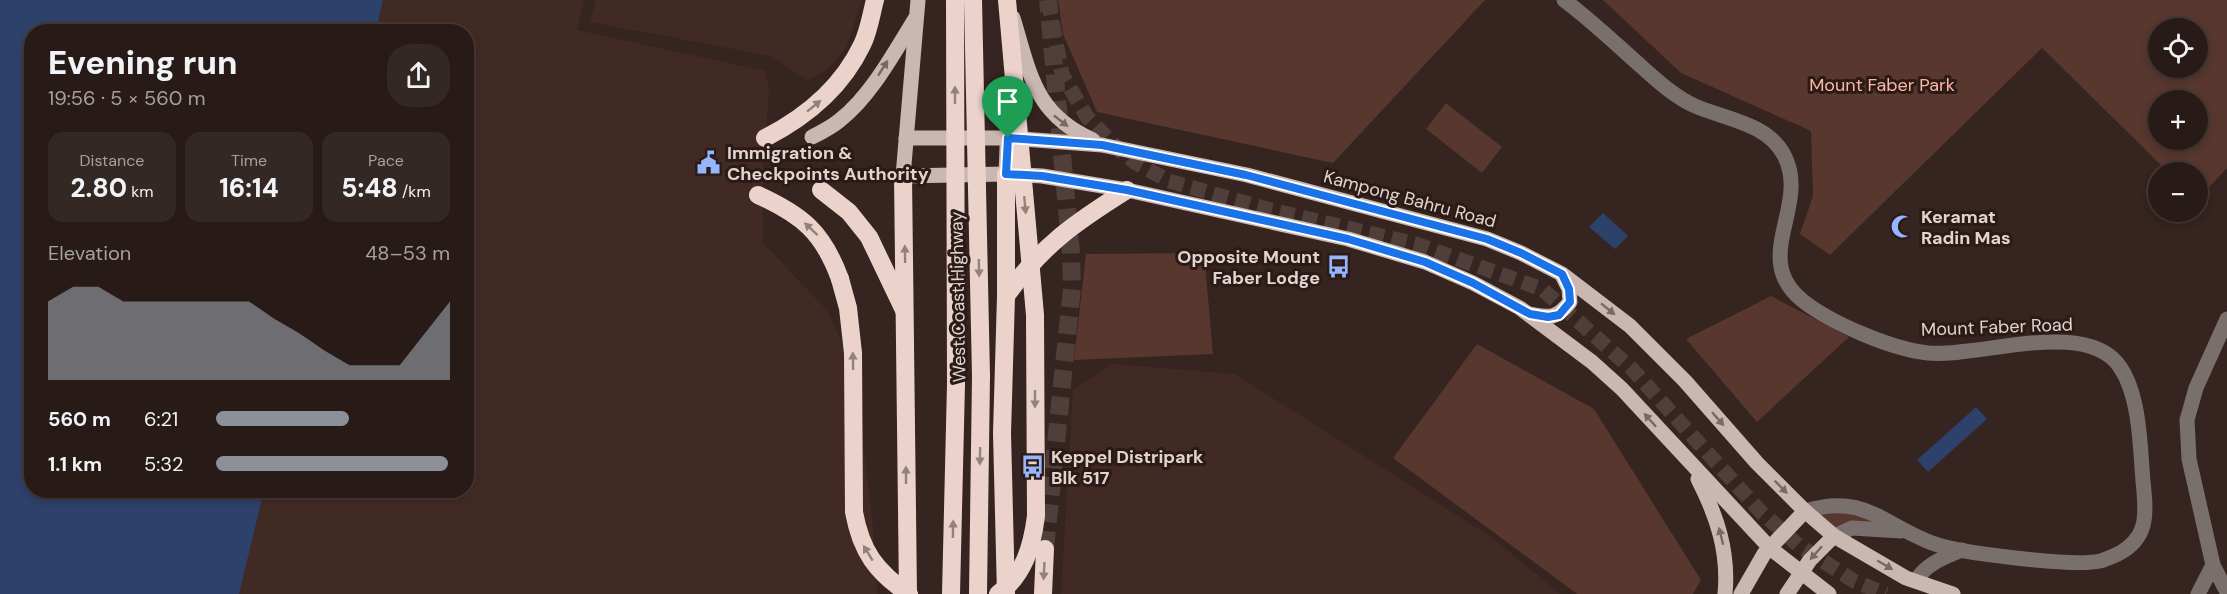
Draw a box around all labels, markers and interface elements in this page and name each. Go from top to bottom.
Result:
map controls [2148,18,2208,222]
button: locate [2148,18,2208,78]
text: Evening run [48,41,237,84]
button: share [387,44,450,107]
one-way arrow [877,60,889,76]
park label: Mount Faber Park [1809,73,1955,97]
pin [982,76,1033,138]
text: 19:56 · 5 × 560 m [48,85,206,111]
one-way arrow [950,85,960,104]
icon: arrive [991,85,1024,118]
button: + [2148,90,2208,150]
one-way arrow [806,100,821,113]
one-way arrow [1053,114,1069,127]
place label: Immigration & Checkpoints Authority [727,141,929,186]
text: Distance [80,150,144,171]
text: Time [231,150,267,171]
text: Pace [368,150,404,171]
public building icon: Immigration & Checkpoints Authority [696,150,722,176]
button: − [2148,162,2208,222]
street label: Kampong Bahru Road [1321,164,1499,234]
text: 2.80 [70,171,127,205]
text: 16:14 [219,171,279,205]
text: 5:48 [341,171,398,205]
text: km [127,181,154,202]
text: /km [398,181,431,202]
one-way arrow [1020,195,1030,214]
place label: Keramat Radin Mas [1921,205,2011,250]
street label: West Coast Highway [945,211,971,383]
mosque icon: Keramat Radin Mas [1890,214,1916,240]
one-way arrow [804,222,819,236]
text: Elevation [48,240,131,266]
text: 48–53 m [365,240,450,266]
one-way arrow [900,245,909,264]
place label: Opposite Mount Faber Lodge [1177,245,1320,290]
bus stop icon: Opposite Mount Faber Lodge [1325,254,1351,280]
one-way arrow [974,259,983,278]
one-way arrow [1601,302,1616,315]
street label: Mount Faber Road [1921,312,2073,342]
one-way arrow [848,352,858,371]
one-way arrow [1031,390,1040,409]
text: 560 m [48,406,111,432]
text: 6:21 [144,406,178,432]
one-way arrow [1711,411,1724,426]
one-way arrow [1644,413,1657,428]
place label: Keppel Distripark Blk 517 [1051,445,1204,490]
one-way arrow [975,446,985,465]
text: 1.1 km [48,451,102,477]
text: 5:32 [144,451,184,477]
bus stop icon: Keppel Distripark Blk 517 [1020,454,1046,480]
one-way arrow [901,465,911,484]
one-way arrow [1774,480,1789,494]
one-way arrow [948,519,957,538]
one-way arrow [1716,527,1726,545]
one-way arrow [862,545,873,561]
one-way arrow [1810,545,1823,560]
one-way arrow [1877,560,1894,570]
one-way arrow [1039,562,1048,581]

